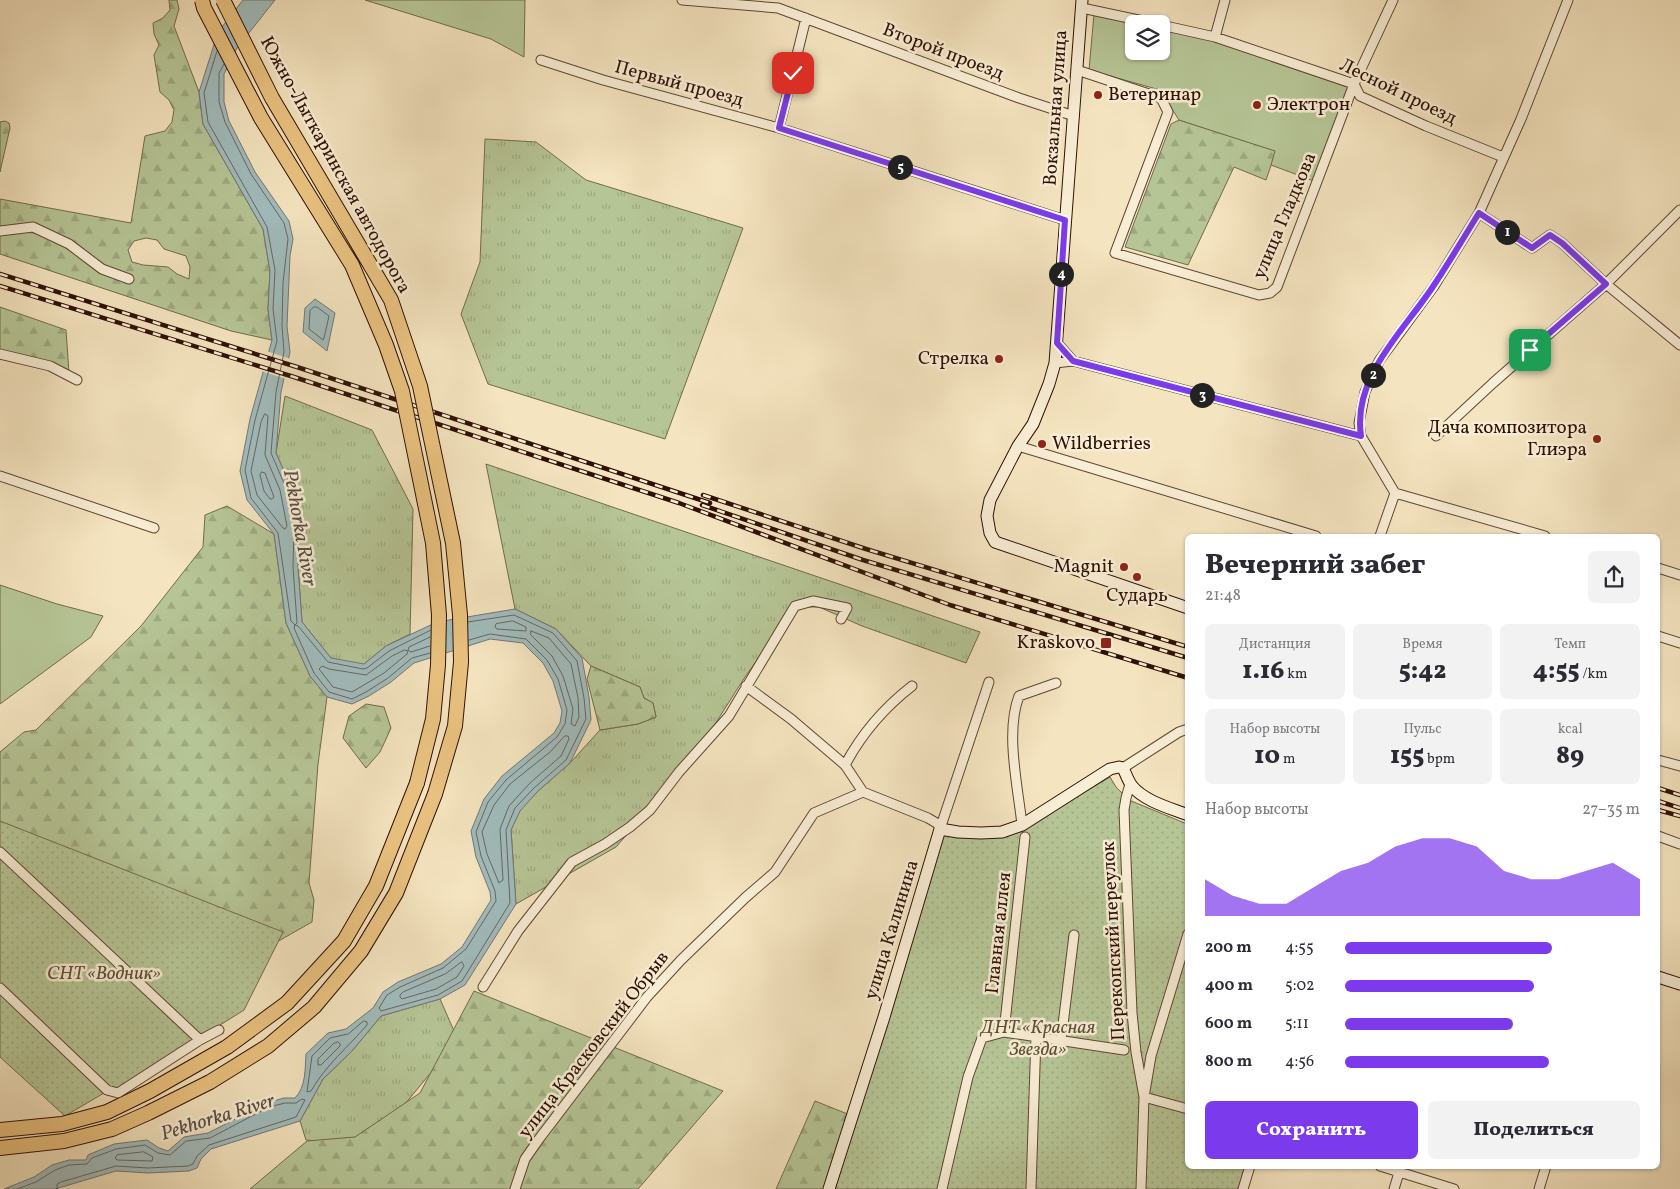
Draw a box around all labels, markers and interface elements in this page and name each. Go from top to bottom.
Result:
map controls [1125,15,1170,60]
button: layers [1125,15,1170,60]
street label: Второй проезд [879,17,1008,87]
street label: Вокзальная улица [1038,29,1074,187]
street label: Южно-Лыткаринская автодорога [253,32,417,298]
pin [772,52,814,94]
street label: Лесной проезд [1335,52,1461,132]
street label: Первый проезд [612,54,747,114]
icon: check [779,59,807,87]
place label: Ветеринар [1108,82,1201,108]
marker: Ветеринар [1092,89,1104,101]
place label: Электрон [1267,92,1350,118]
marker: Электрон [1251,99,1263,111]
street label: улица Гладкова [1247,149,1323,283]
pin: 5 [888,154,912,180]
text: 5 [897,158,904,177]
pin: 1 [1494,220,1520,244]
text: 1 [1505,223,1510,242]
pin: 4 [1048,262,1074,286]
text: 4 [1057,265,1066,284]
pin [1509,329,1551,371]
icon: arrive [1516,336,1544,364]
place label: Стрелка [918,346,989,372]
marker: Стрелка [993,353,1005,365]
pin: 2 [1360,362,1386,388]
text: 2 [1370,366,1377,385]
pin: 3 [1190,382,1214,408]
text: 3 [1199,386,1206,405]
place label: Дача композитора Глиэра [1428,415,1587,463]
place label: Wildberries [1052,431,1151,457]
marker: Дача композитора Глиэра [1591,433,1603,445]
marker: Wildberries [1036,438,1048,450]
water label: Pekhorka River [275,467,323,589]
text: Вечерний забег [1205,546,1425,585]
button: share [1588,551,1640,603]
place label: Magnit [1053,554,1114,580]
marker: Magnit [1118,561,1130,573]
marker: Сударь [1131,571,1143,583]
place label: Сударь [1106,583,1168,609]
text: 21:48 [1205,585,1241,607]
place label: Kraskovo [1017,630,1095,656]
text: Дистанция [1239,635,1311,654]
text: Время [1402,635,1443,654]
text: Темп [1554,635,1586,654]
marker: Kraskovo [1099,636,1113,650]
text: 1.16 [1242,654,1284,689]
text: 5:42 [1399,654,1446,689]
text: 4:55 [1533,654,1580,689]
text: km [1284,665,1307,684]
text: /km [1580,665,1608,684]
text: Набор высоты [1229,720,1320,739]
text: Пульс [1404,720,1441,739]
text: kcal [1558,720,1583,739]
text: 10 [1254,739,1280,774]
text: 155 [1390,739,1424,774]
text: 89 [1556,739,1584,774]
text: m [1280,750,1295,769]
text: bpm [1424,750,1455,769]
text: Набор высоты [1205,799,1309,821]
text: 27–35 m [1582,799,1640,821]
street label: Перекопский переулок [1096,841,1132,1041]
street label: улица Калинина [858,857,926,1003]
street label: Главная аллея [980,871,1018,995]
text: 200 m [1205,937,1252,959]
text: 4:55 [1285,937,1314,959]
street label: улица Красковский Обрыв [513,946,675,1144]
park label: СНТ «Водник» [47,961,161,987]
text: 400 m [1205,975,1253,997]
text: 5:02 [1285,975,1315,997]
text: 600 m [1205,1013,1252,1035]
text: 5:11 [1285,1013,1309,1035]
park label: ДНТ «Красная Звезда» [979,1015,1095,1063]
text: 800 m [1205,1051,1252,1073]
text: 4:56 [1285,1051,1314,1073]
water label: Pekhorka River [157,1087,279,1149]
button: Сохранить [1205,1101,1418,1159]
button: Поделиться [1428,1101,1640,1159]

